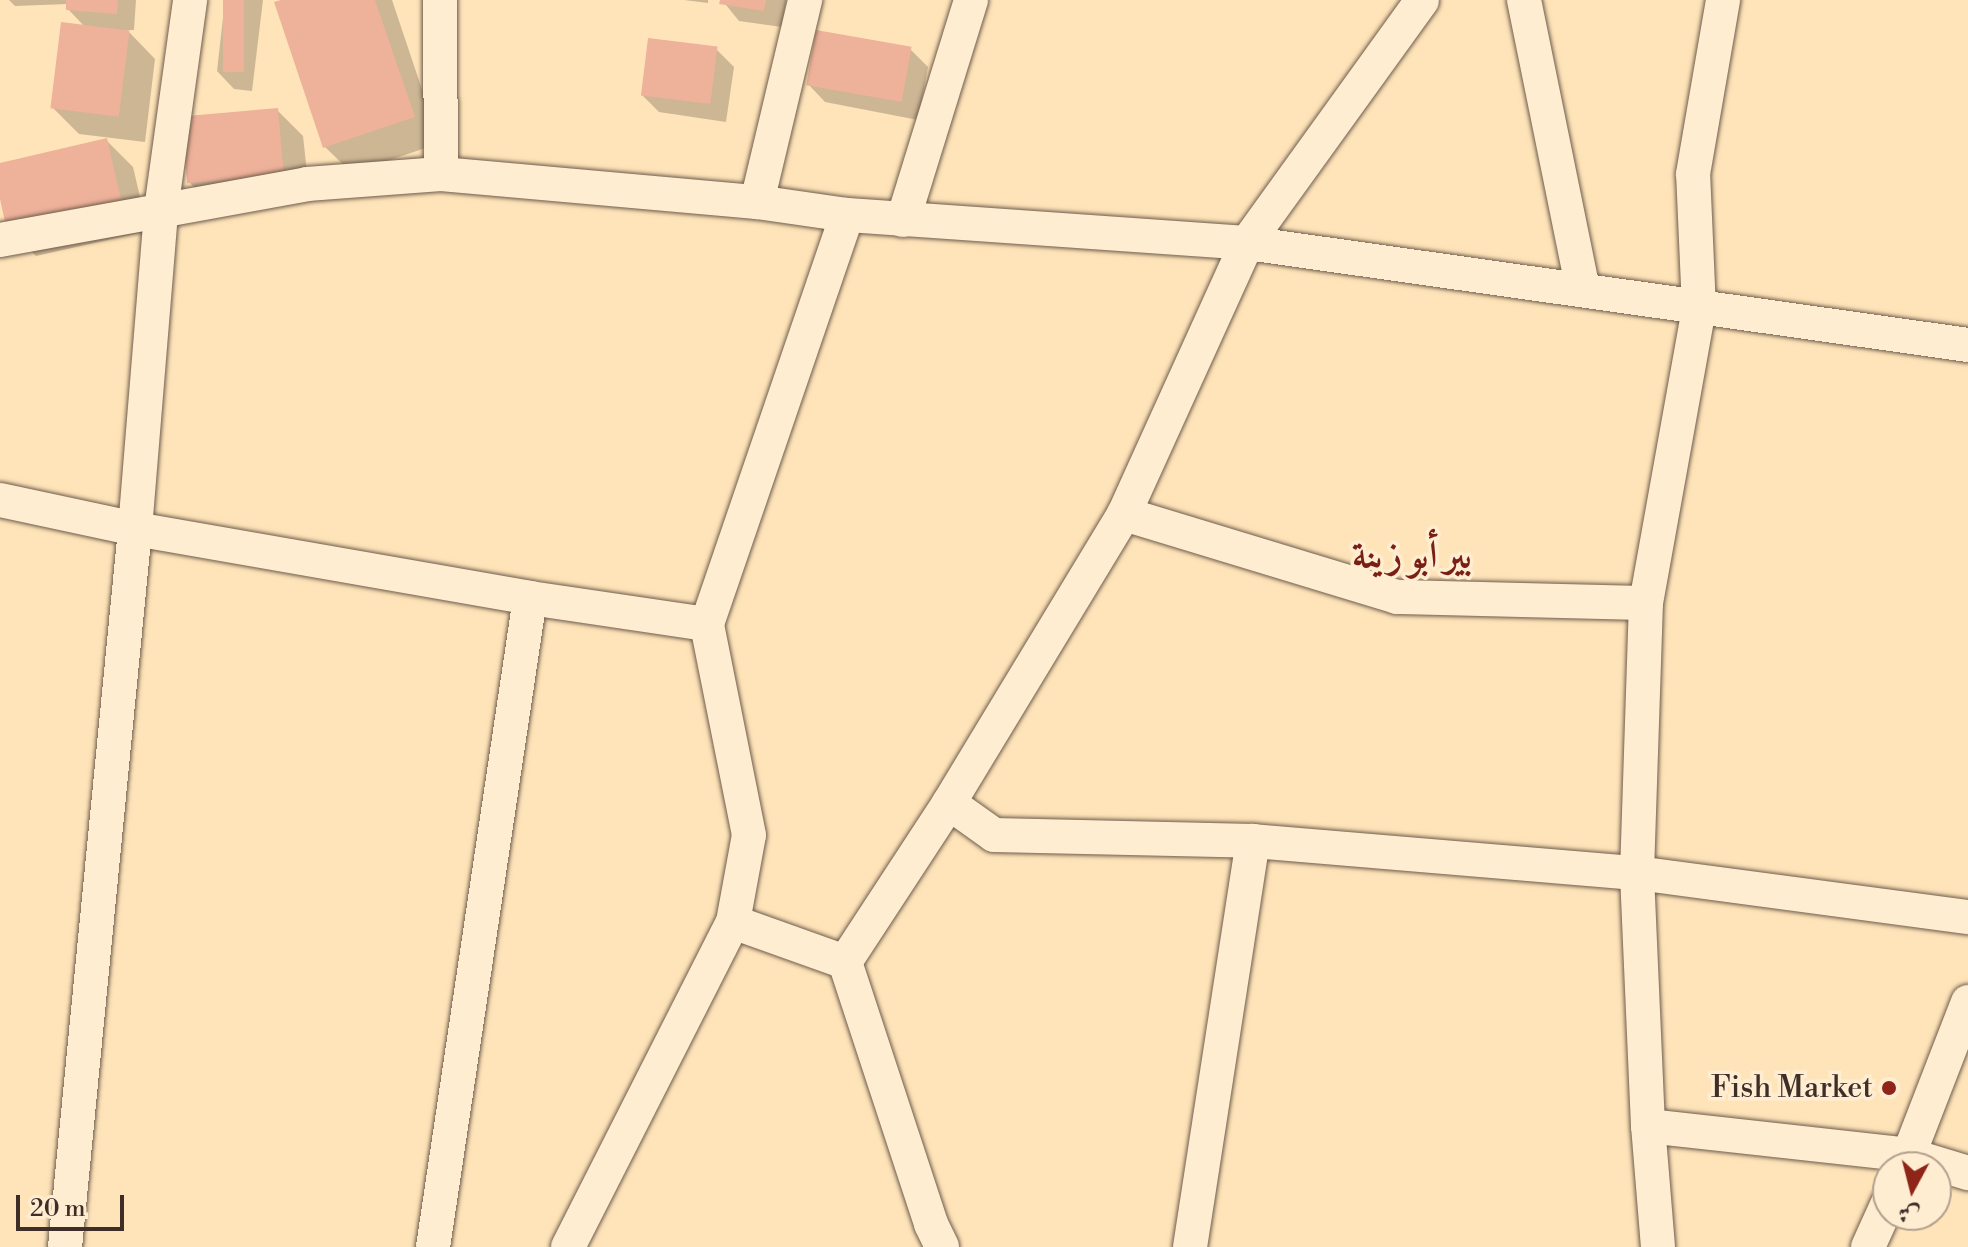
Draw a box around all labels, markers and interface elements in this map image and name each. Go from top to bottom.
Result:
district label: بير أبو زينة [1352,533,1472,579]
place label: Fish Market [1711,1070,1873,1106]
marker: Fish Market [1880,1079,1898,1097]
north arrow [1872,1151,1952,1231]
scale bar [20,1179,128,1229]
text: 20 m [30,1194,86,1224]
text: ش [1897,1199,1922,1228]

